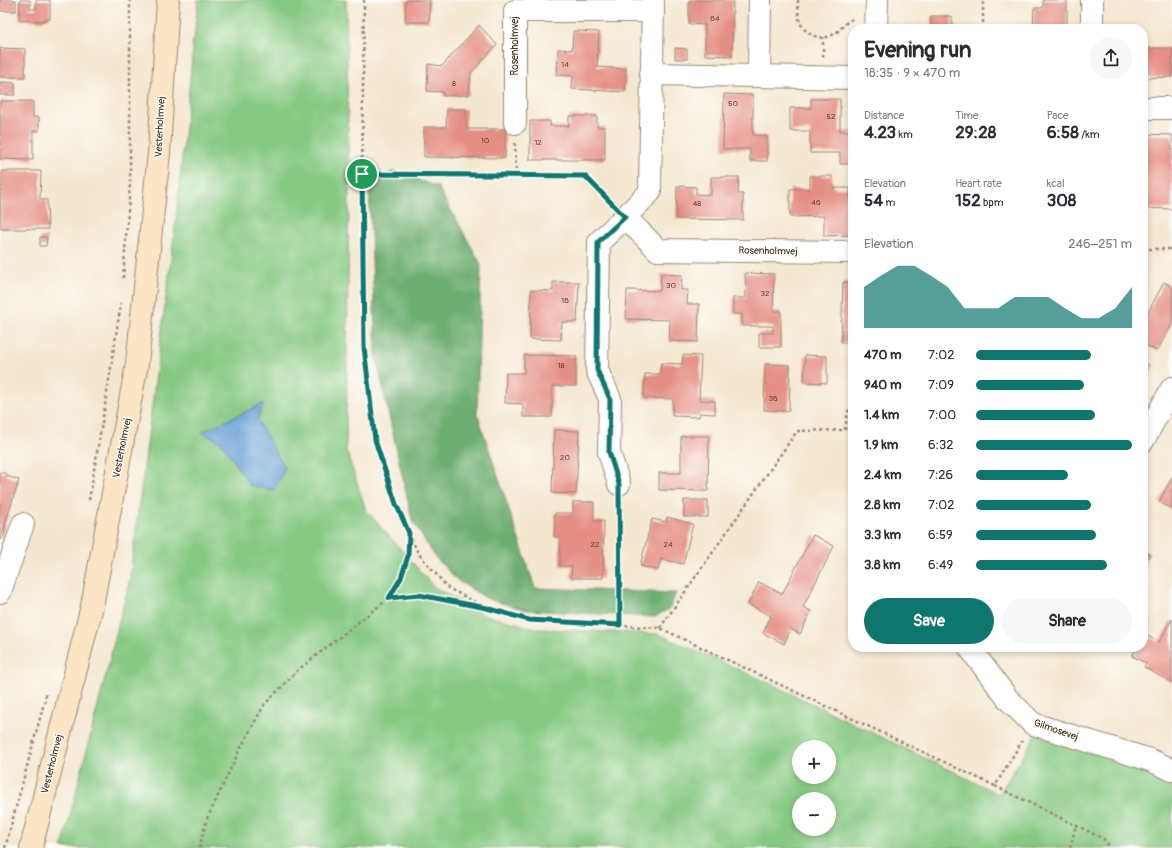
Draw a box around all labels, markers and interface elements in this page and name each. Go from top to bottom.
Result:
house number: 64 [710,14,720,23]
street label: Rosenholmvej [509,16,521,76]
text: Evening run [864,36,972,64]
button: share [1090,37,1132,79]
house number: 14 [561,60,569,69]
text: 18:35 · 9 × 470 m [864,65,960,81]
house number: 8 [452,79,456,88]
street label: Vesterholmvej [152,96,168,158]
house number: 50 [728,99,738,108]
text: Distance [864,109,904,122]
text: Time [955,109,978,122]
text: Pace [1047,109,1068,122]
house number: 52 [827,112,836,121]
text: 4.23 [864,122,896,143]
text: 29:28 [955,122,996,143]
text: 6:58 [1047,122,1079,143]
text: km [896,128,913,141]
text: /km [1079,128,1100,141]
house number: 10 [481,136,490,145]
house number: 12 [534,138,542,147]
pin [345,157,379,191]
icon: arrive [351,163,373,185]
text: Elevation [864,177,906,190]
text: Heart rate [955,177,1002,190]
text: kcal [1047,177,1065,190]
text: 54 [864,190,883,211]
text: 152 [955,190,981,211]
text: 308 [1047,190,1076,211]
text: m [883,196,895,209]
text: bpm [981,196,1003,209]
house number: 46 [811,198,821,207]
house number: 48 [693,199,701,208]
text: Elevation [864,236,914,252]
text: 246–251 m [1068,236,1132,252]
street label: Rosenholmvej [738,244,798,258]
house number: 30 [666,281,676,290]
house number: 32 [761,289,770,298]
house number: 16 [561,296,569,305]
text: 470 m [864,347,902,363]
text: 7:02 [928,347,955,363]
house number: 18 [557,361,565,370]
text: 940 m [864,377,901,393]
text: 7:09 [928,377,954,393]
house number: 36 [768,394,778,403]
text: 1.4 km [864,407,899,423]
text: 7:00 [928,407,956,423]
street label: Vesterholmvej [110,417,134,479]
text: 1.9 km [864,437,898,453]
text: 6:32 [928,437,954,453]
house number: 20 [560,453,571,462]
text: 2.4 km [864,467,901,483]
text: 7:26 [928,467,953,483]
text: 2.8 km [864,497,900,513]
text: 7:02 [928,497,955,513]
text: 3.3 km [864,527,901,543]
text: 6:59 [928,527,953,543]
house number: 22 [591,540,600,549]
house number: 24 [663,540,673,549]
text: 3.8 km [864,557,900,573]
text: 6:49 [928,557,953,573]
button: Save [864,598,994,644]
button: Share [1002,598,1132,644]
street label: Gilmosevej [1032,717,1080,743]
street label: Vesterholmvej [39,733,65,795]
map controls [792,740,836,836]
button: + [792,740,836,784]
button: − [792,792,836,836]

